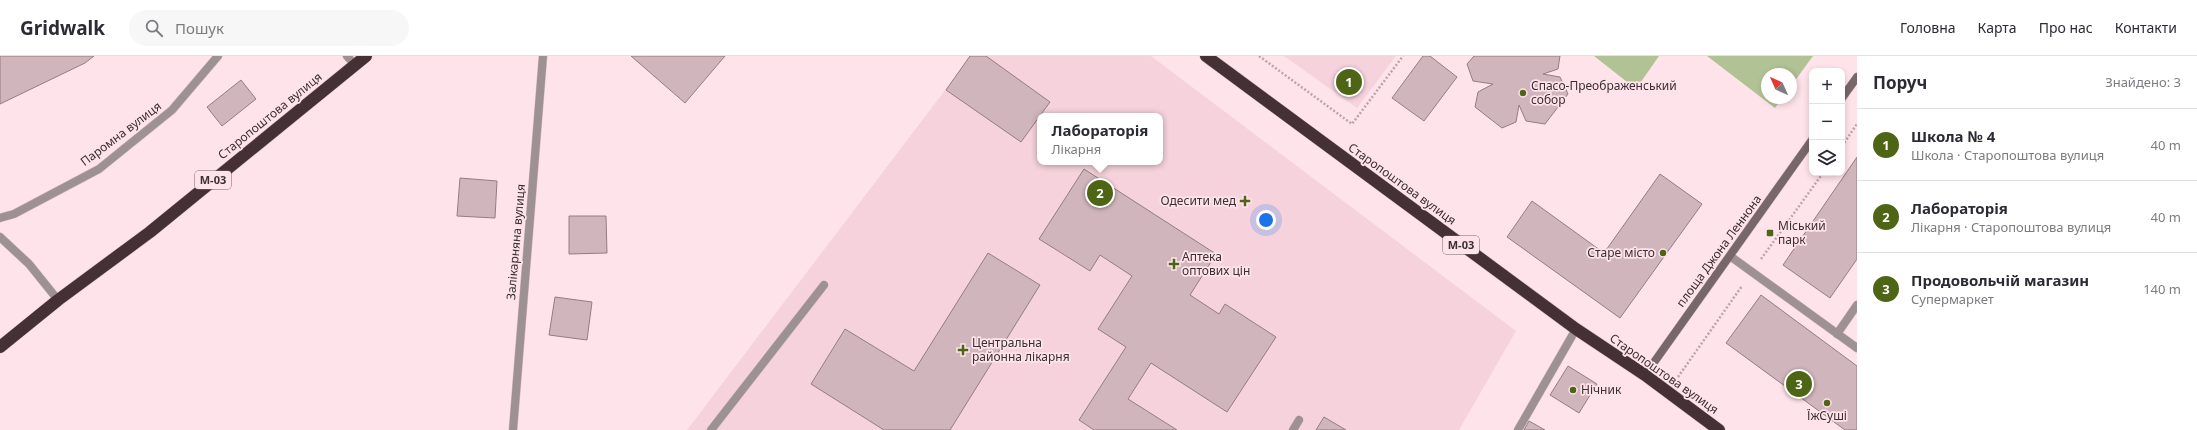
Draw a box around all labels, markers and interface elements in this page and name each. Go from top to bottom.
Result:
search box [129,10,409,46]
text: Gridwalk [20,15,105,41]
icon: search [143,17,165,39]
text: Пошук [175,18,224,38]
text: Головна [1900,18,1956,37]
text: Карта [1978,18,2017,37]
text: Про нас [2039,18,2093,37]
text: Контакти [2115,18,2177,37]
pin: 1 [1336,67,1362,97]
street label: Старопоштова вулиця [214,68,325,163]
north arrow [1761,68,1797,104]
map controls [1809,68,1845,176]
button: + [1809,68,1845,104]
text: Поруч [1873,71,1927,94]
text: Знайдено: 3 [2105,73,2181,91]
place label: Спасо-Преображенський собор [1531,77,1677,108]
marker: Спасо-Преображенський собор [1518,88,1528,98]
street label: Паромна вулиця [77,98,165,170]
button: − [1809,104,1845,140]
popup [1037,113,1163,165]
text: Лабораторія [1052,120,1148,140]
text: Школа № 4 [1911,126,1995,146]
text: 1 [1882,136,1890,154]
text: 40 m [2151,136,2181,154]
street label: Старопоштова вулиця [1345,139,1460,229]
text: Лікарня [1052,140,1101,158]
button: layers [1809,140,1845,176]
text: Школа · Старопоштова вулиця [1911,146,2104,164]
road number: М-03 [195,171,231,189]
pin: 2 [1087,178,1113,208]
street label: Залікарняна вулиця [502,183,529,301]
street label: площа Джона Леннона [1672,191,1765,310]
place label: Одесити мед [1161,192,1237,209]
marker: Одесити мед [1239,195,1251,207]
text: Лабораторія [1911,198,2008,218]
text: 2 [1882,208,1890,226]
text: 40 m [2151,208,2181,226]
your location [1256,210,1276,230]
place label: Міський парк [1778,217,1826,248]
text: Лікарня · Старопоштова вулиця [1911,218,2111,236]
marker: Міський парк [1765,228,1775,238]
road number: М-03 [1443,236,1479,254]
place label: Старе місто [1587,244,1655,261]
place label: Аптека оптових цін [1182,248,1250,279]
marker: Старе місто [1658,248,1668,258]
marker: Аптека оптових цін [1169,259,1179,269]
text: Продовольчiй магазин [1911,270,2089,290]
text: 3 [1882,280,1890,298]
text: 140 m [2143,280,2181,298]
text: Супермаркет [1911,290,1994,308]
street label: Старопоштова вулиця [1606,329,1722,418]
place label: Центральна районна лікарня [972,334,1070,365]
marker: Центральна районна лікарня [957,344,969,356]
pin: 3 [1786,369,1812,399]
place label: Нічник [1581,381,1622,398]
marker: Нічник [1568,385,1578,395]
marker: ЇжСуші [1822,398,1832,408]
place label: ЇжСуші [1807,407,1847,424]

